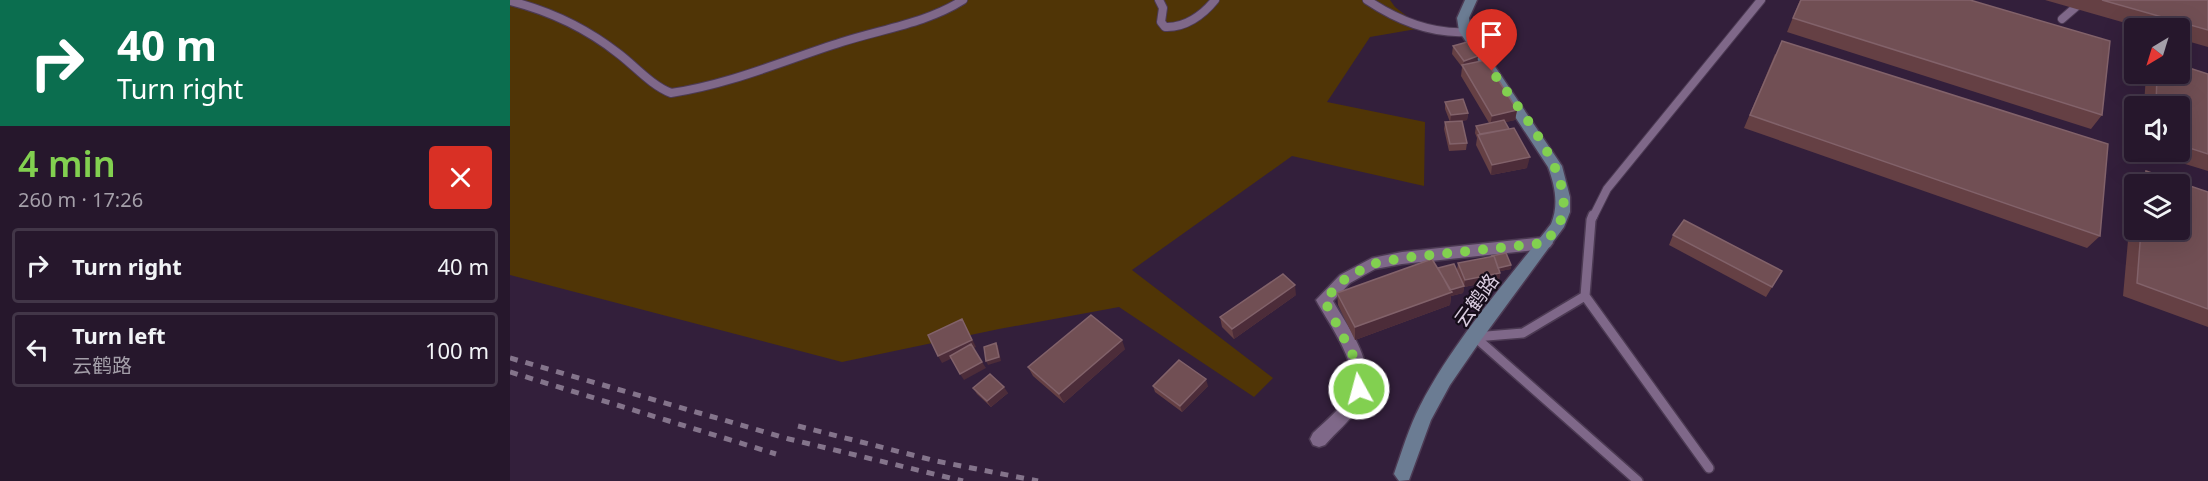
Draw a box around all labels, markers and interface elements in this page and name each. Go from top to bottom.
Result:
pin [1466,9,1517,71]
text: 40 m [117,16,217,73]
icon: arrive [1475,18,1508,51]
north arrow [2124,18,2190,84]
map controls [2124,18,2190,240]
icon: right [18,24,96,102]
text: Turn right [117,70,243,107]
button: sound [2124,96,2190,162]
text: 4 min [18,139,116,188]
button: close [429,146,492,209]
button: layers [2124,174,2190,240]
text: 260 m · 17:26 [18,186,143,213]
icon: right [21,249,54,282]
text: Turn right [72,251,182,281]
text: 40 m [438,251,489,281]
street label: 云鹤路 [1447,268,1505,332]
text: Turn left [72,320,166,350]
icon: left [21,333,54,366]
text: 100 m [425,335,489,365]
text: 云鹤路 [72,352,132,379]
position arrow [1327,357,1391,421]

